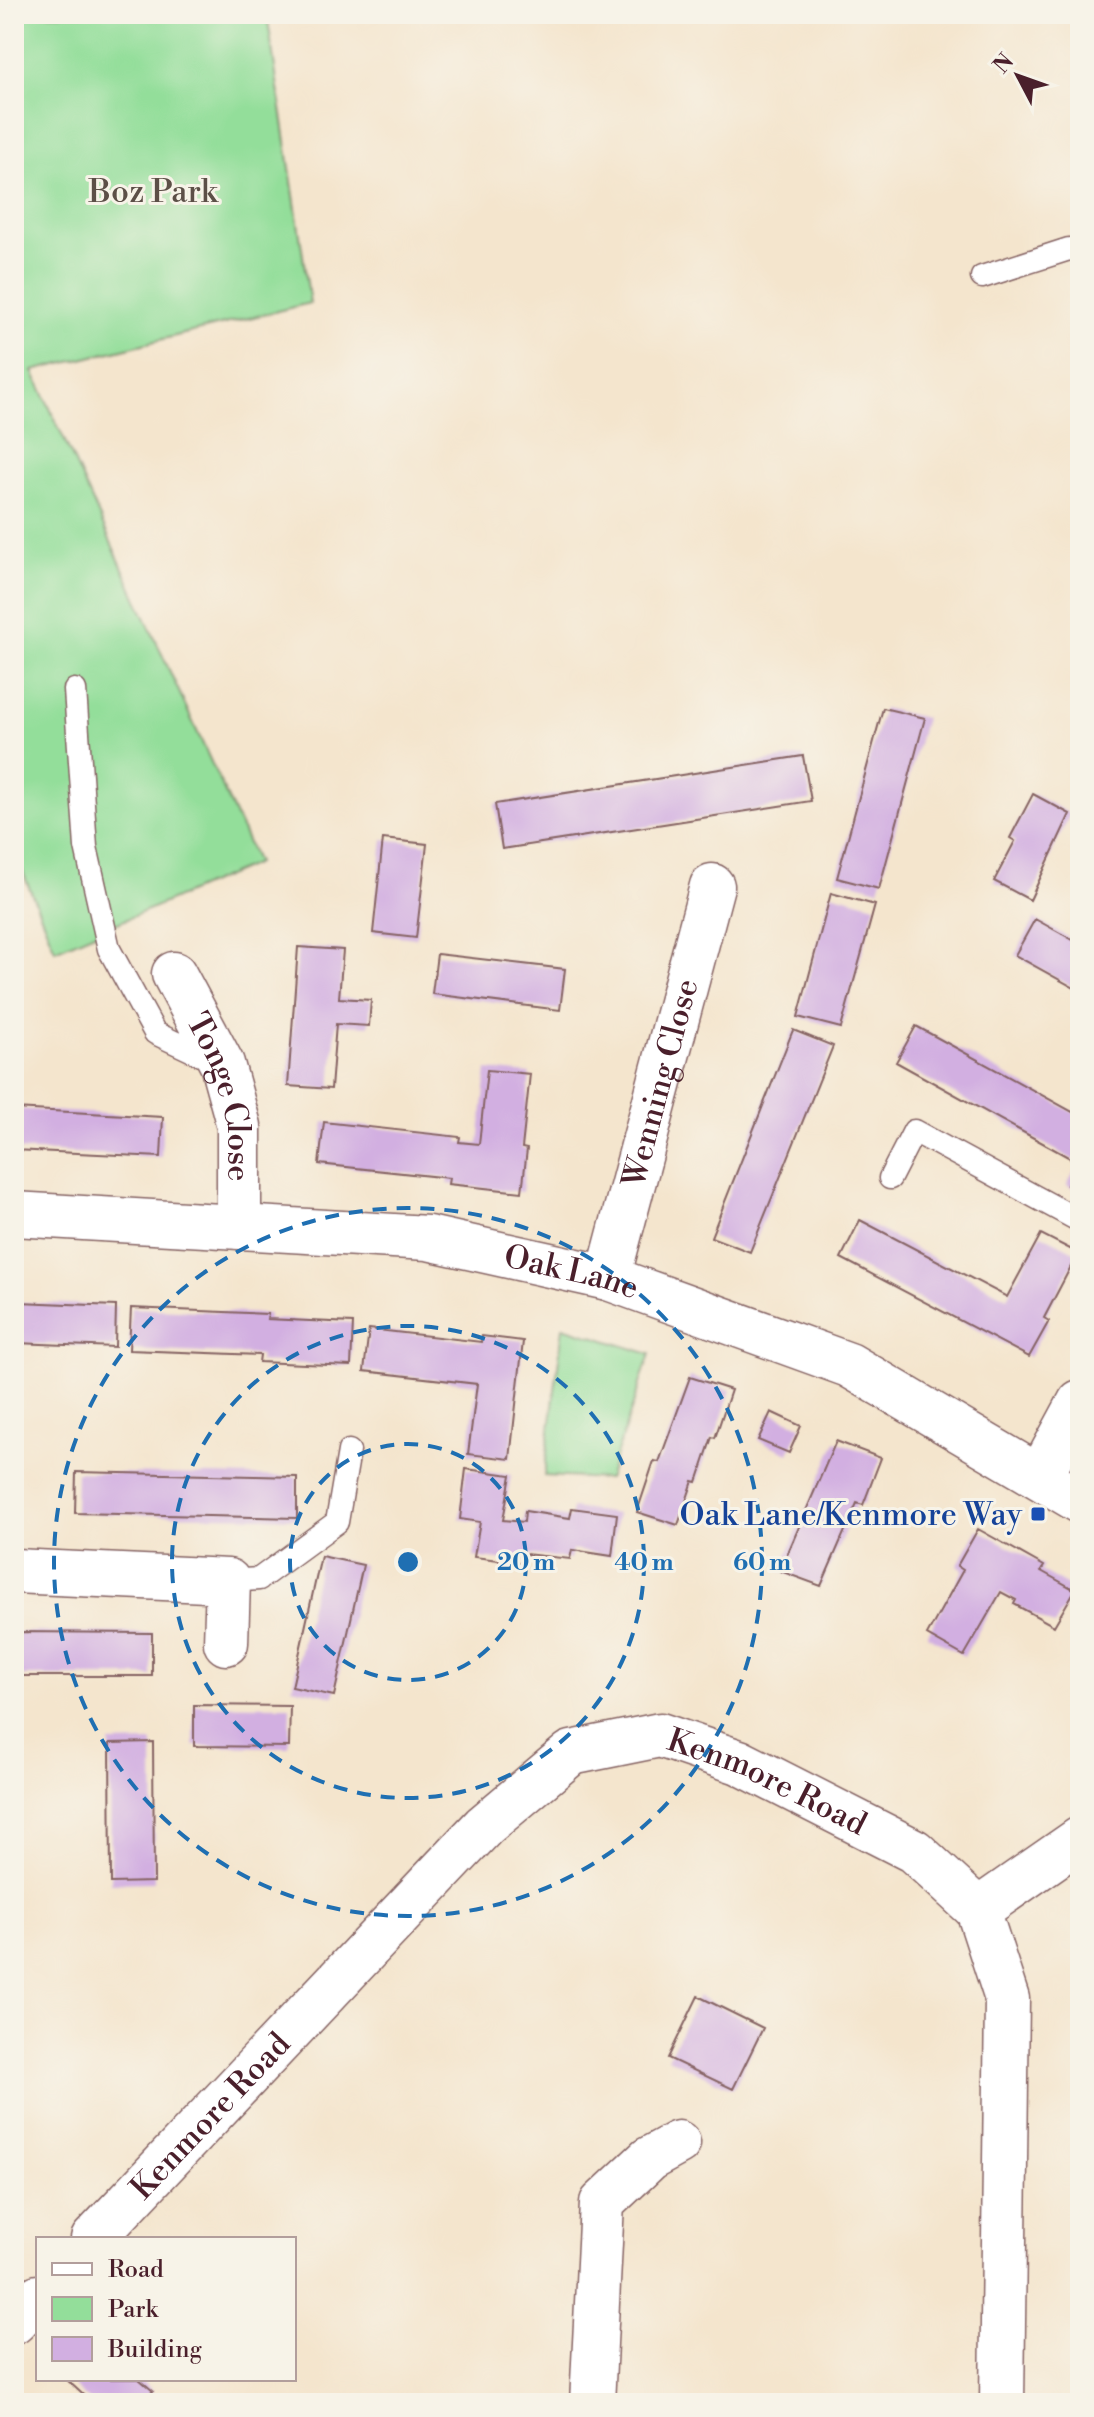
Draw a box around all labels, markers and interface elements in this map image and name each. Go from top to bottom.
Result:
north arrow [978,36,1058,116]
text: N [988,48,1020,79]
park label: Boz Park [88,172,220,212]
street label: Wenning Close [614,975,708,1192]
street label: Tonge Close [177,1006,258,1181]
street label: Oak Lane [500,1237,644,1308]
place label: Oak Lane/Kenmore Way [680,1495,1022,1535]
marker: Oak Lane/Kenmore Way [1029,1505,1047,1523]
centre of rings [394,1548,422,1576]
text: 20 m [497,1548,555,1578]
text: 40 m [614,1548,674,1578]
text: 60 m [733,1548,791,1578]
street label: Kenmore Road [662,1720,873,1845]
street label: Kenmore Road [122,2024,299,2208]
legend [36,2237,296,2381]
text: Road [108,2255,164,2285]
text: Park [108,2295,159,2325]
text: Building [107,2335,202,2365]

